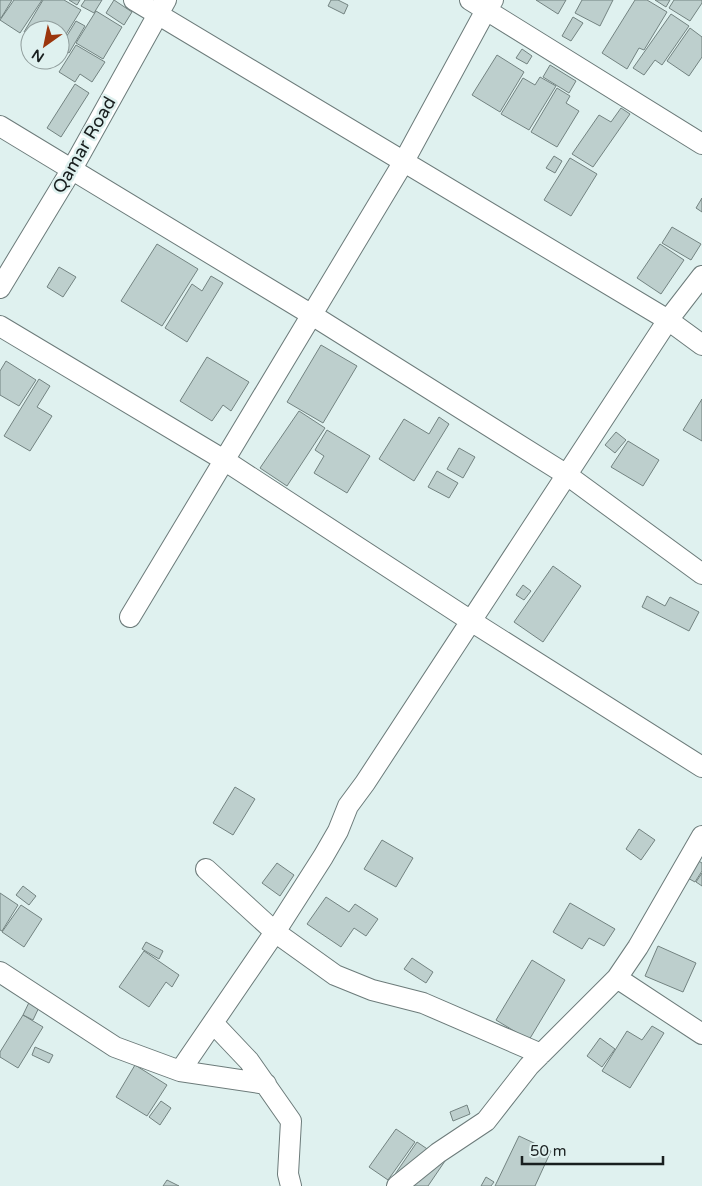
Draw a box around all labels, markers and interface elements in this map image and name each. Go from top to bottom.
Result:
north arrow [20,20,70,70]
text: N [29,45,48,66]
street label: Qamar Road [47,93,121,197]
scale bar [522,1134,663,1166]
text: 50 m [530,1142,567,1160]

